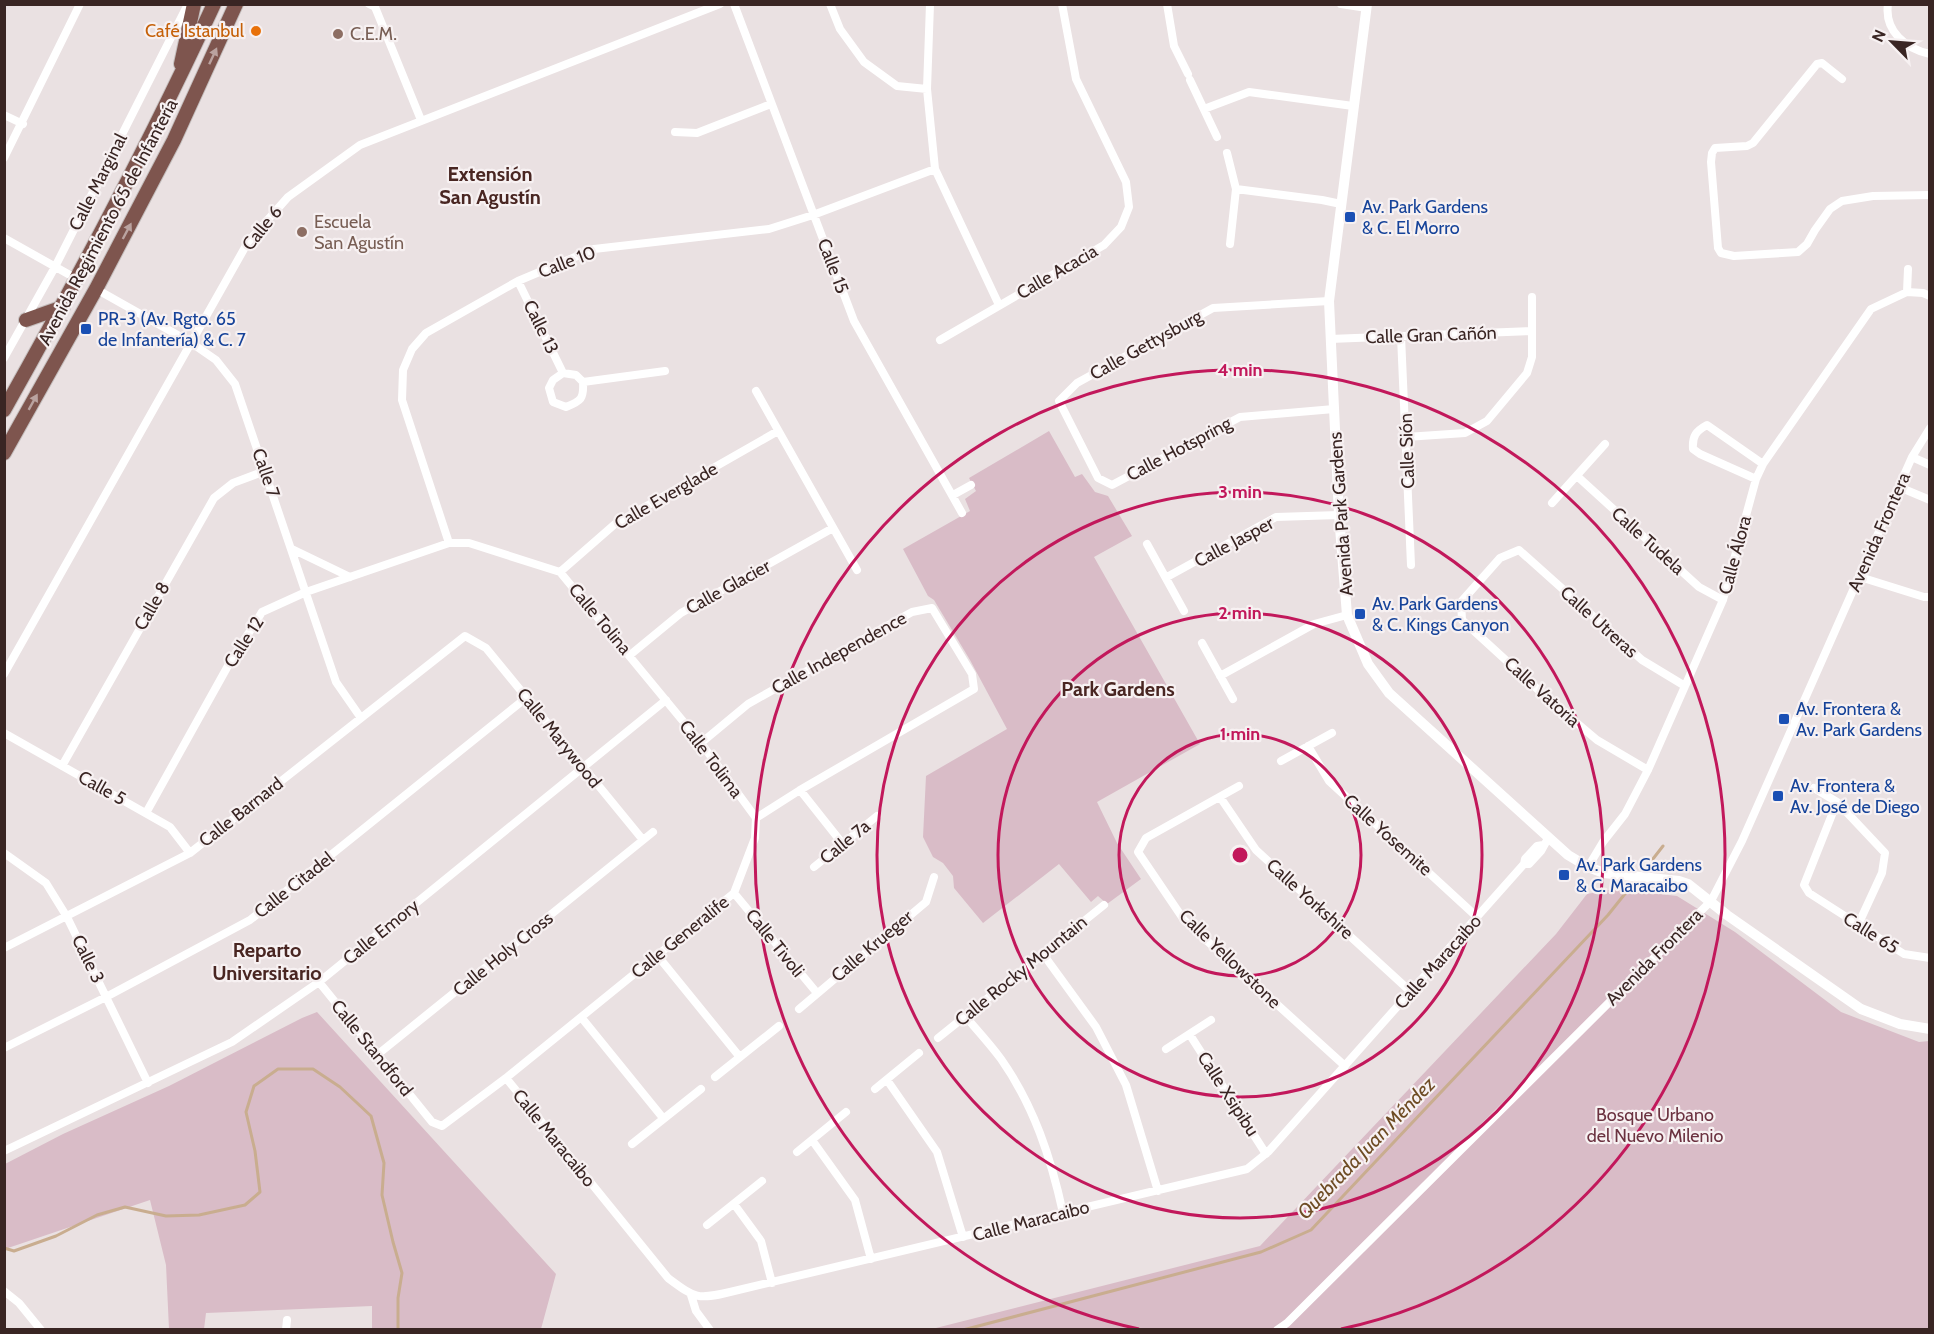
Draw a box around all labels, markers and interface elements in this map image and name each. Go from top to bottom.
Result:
north arrow [1862,12,1922,72]
place label: Café Istanbul [145,20,245,42]
place label: C.E.M. [350,23,397,45]
marker: Café Istanbul [249,24,263,38]
marker: C.E.M. [331,27,345,41]
text: N [1868,27,1890,45]
one-way arrow [208,47,217,64]
street label: Avenida Regimiento 65 de Infantería [34,95,183,349]
street label: Calle Marginal [64,129,132,234]
district label: Extensión San Agustín [439,162,541,209]
place label: Av. Park Gardens & C. El Morro [1362,196,1488,239]
street label: Calle 6 [237,201,287,255]
marker: Av. Park Gardens & C. El Morro [1343,210,1357,224]
place label: Escuela San Agustín [314,211,404,254]
one-way arrow [122,222,132,239]
marker: Escuela San Agustín [295,225,309,239]
street label: Calle 15 [813,235,853,297]
street label: Calle Acacia [1013,240,1102,304]
street label: Calle 10 [535,241,599,283]
street label: Calle 13 [519,297,563,357]
street label: Calle Gettysburg [1086,305,1207,385]
place label: PR-3 (Av. Rgto. 65 de Infantería) & C. 7 [98,308,246,351]
marker: PR-3 (Av. Rgto. 65 de Infantería) & C. 7 [79,322,93,336]
street label: Calle Gran Cañón [1365,322,1497,348]
text: 4 min [1217,359,1263,381]
one-way arrow [28,393,38,410]
street label: Calle Hotspring [1123,412,1236,486]
street label: Calle Sión [1395,413,1419,489]
street label: Avenida Park Gardens [1324,431,1358,597]
street label: Calle 7 [247,446,285,500]
street label: Calle Everglade [610,458,722,534]
street label: Avenida Frontera [1843,469,1915,595]
text: 3 min [1218,481,1262,503]
street label: Calle Tudela [1607,502,1689,580]
street label: Calle Jasper [1190,512,1278,572]
street label: Calle Álora [1714,513,1756,597]
street label: Calle Glacier [682,555,774,619]
street label: Calle 8 [129,578,175,634]
street label: Calle Tolina [564,579,636,659]
street label: Calle Utreras [1556,581,1642,663]
place label: Av. Park Gardens & C. Kings Canyon [1372,593,1509,636]
text: 2 min [1218,602,1262,624]
street label: Calle Independence [768,607,910,699]
marker: Av. Park Gardens & C. Kings Canyon [1353,607,1367,621]
street label: Calle 12 [219,612,269,672]
street label: Calle Vatoria [1500,652,1585,732]
district label: Park Gardens [1061,677,1175,701]
street label: Calle Marywood [512,684,606,792]
place label: Av. Frontera & Av. Park Gardens [1796,698,1922,741]
marker: Av. Frontera & Av. Park Gardens [1777,712,1791,726]
street label: Calle Tolima [675,716,748,803]
text: 1 min [1220,723,1260,745]
street label: Calle 5 [74,766,130,810]
street label: Calle Barnard [195,772,287,852]
place label: Av. Frontera & Av. José de Diego [1790,775,1920,818]
marker: Av. Frontera & Av. José de Diego [1771,789,1785,803]
street label: Calle Yosemite [1339,790,1437,880]
street label: Calle 7a [815,815,875,869]
centre of rings [1230,845,1250,865]
street label: Calle Citadel [250,847,339,923]
street label: Calle Yorkshire [1262,854,1358,944]
place label: Av. Park Gardens & C. Maracaibo [1576,854,1702,897]
marker: Av. Park Gardens & C. Maracaibo [1557,868,1571,882]
street label: Calle Generalife [627,891,733,983]
street label: Calle Emory [338,895,424,969]
street label: Calle Tivoli [741,904,809,982]
street label: Avenida Frontera [1601,904,1707,1010]
street label: Calle Krueger [827,905,918,987]
street label: Calle Yellowstone [1174,905,1286,1013]
street label: Calle Holy Cross [449,907,557,1001]
street label: Calle 65 [1839,907,1903,959]
street label: Calle Maracaibo [1390,910,1486,1014]
street label: Calle Rocky Mountain [951,911,1091,1031]
street label: Calle 3 [67,931,109,987]
district label: Reparto Universitario [212,938,322,985]
street label: Calle Standford [326,995,418,1101]
street label: Calle Xsipibu [1192,1047,1264,1141]
water label: Quebrada Juan Méndez [1292,1072,1440,1224]
street label: Calle Maracaibo [508,1085,600,1191]
park label: Bosque Urbano del Nuevo Milenio [1587,1104,1723,1147]
street label: Calle Maracaibo [970,1196,1092,1246]

